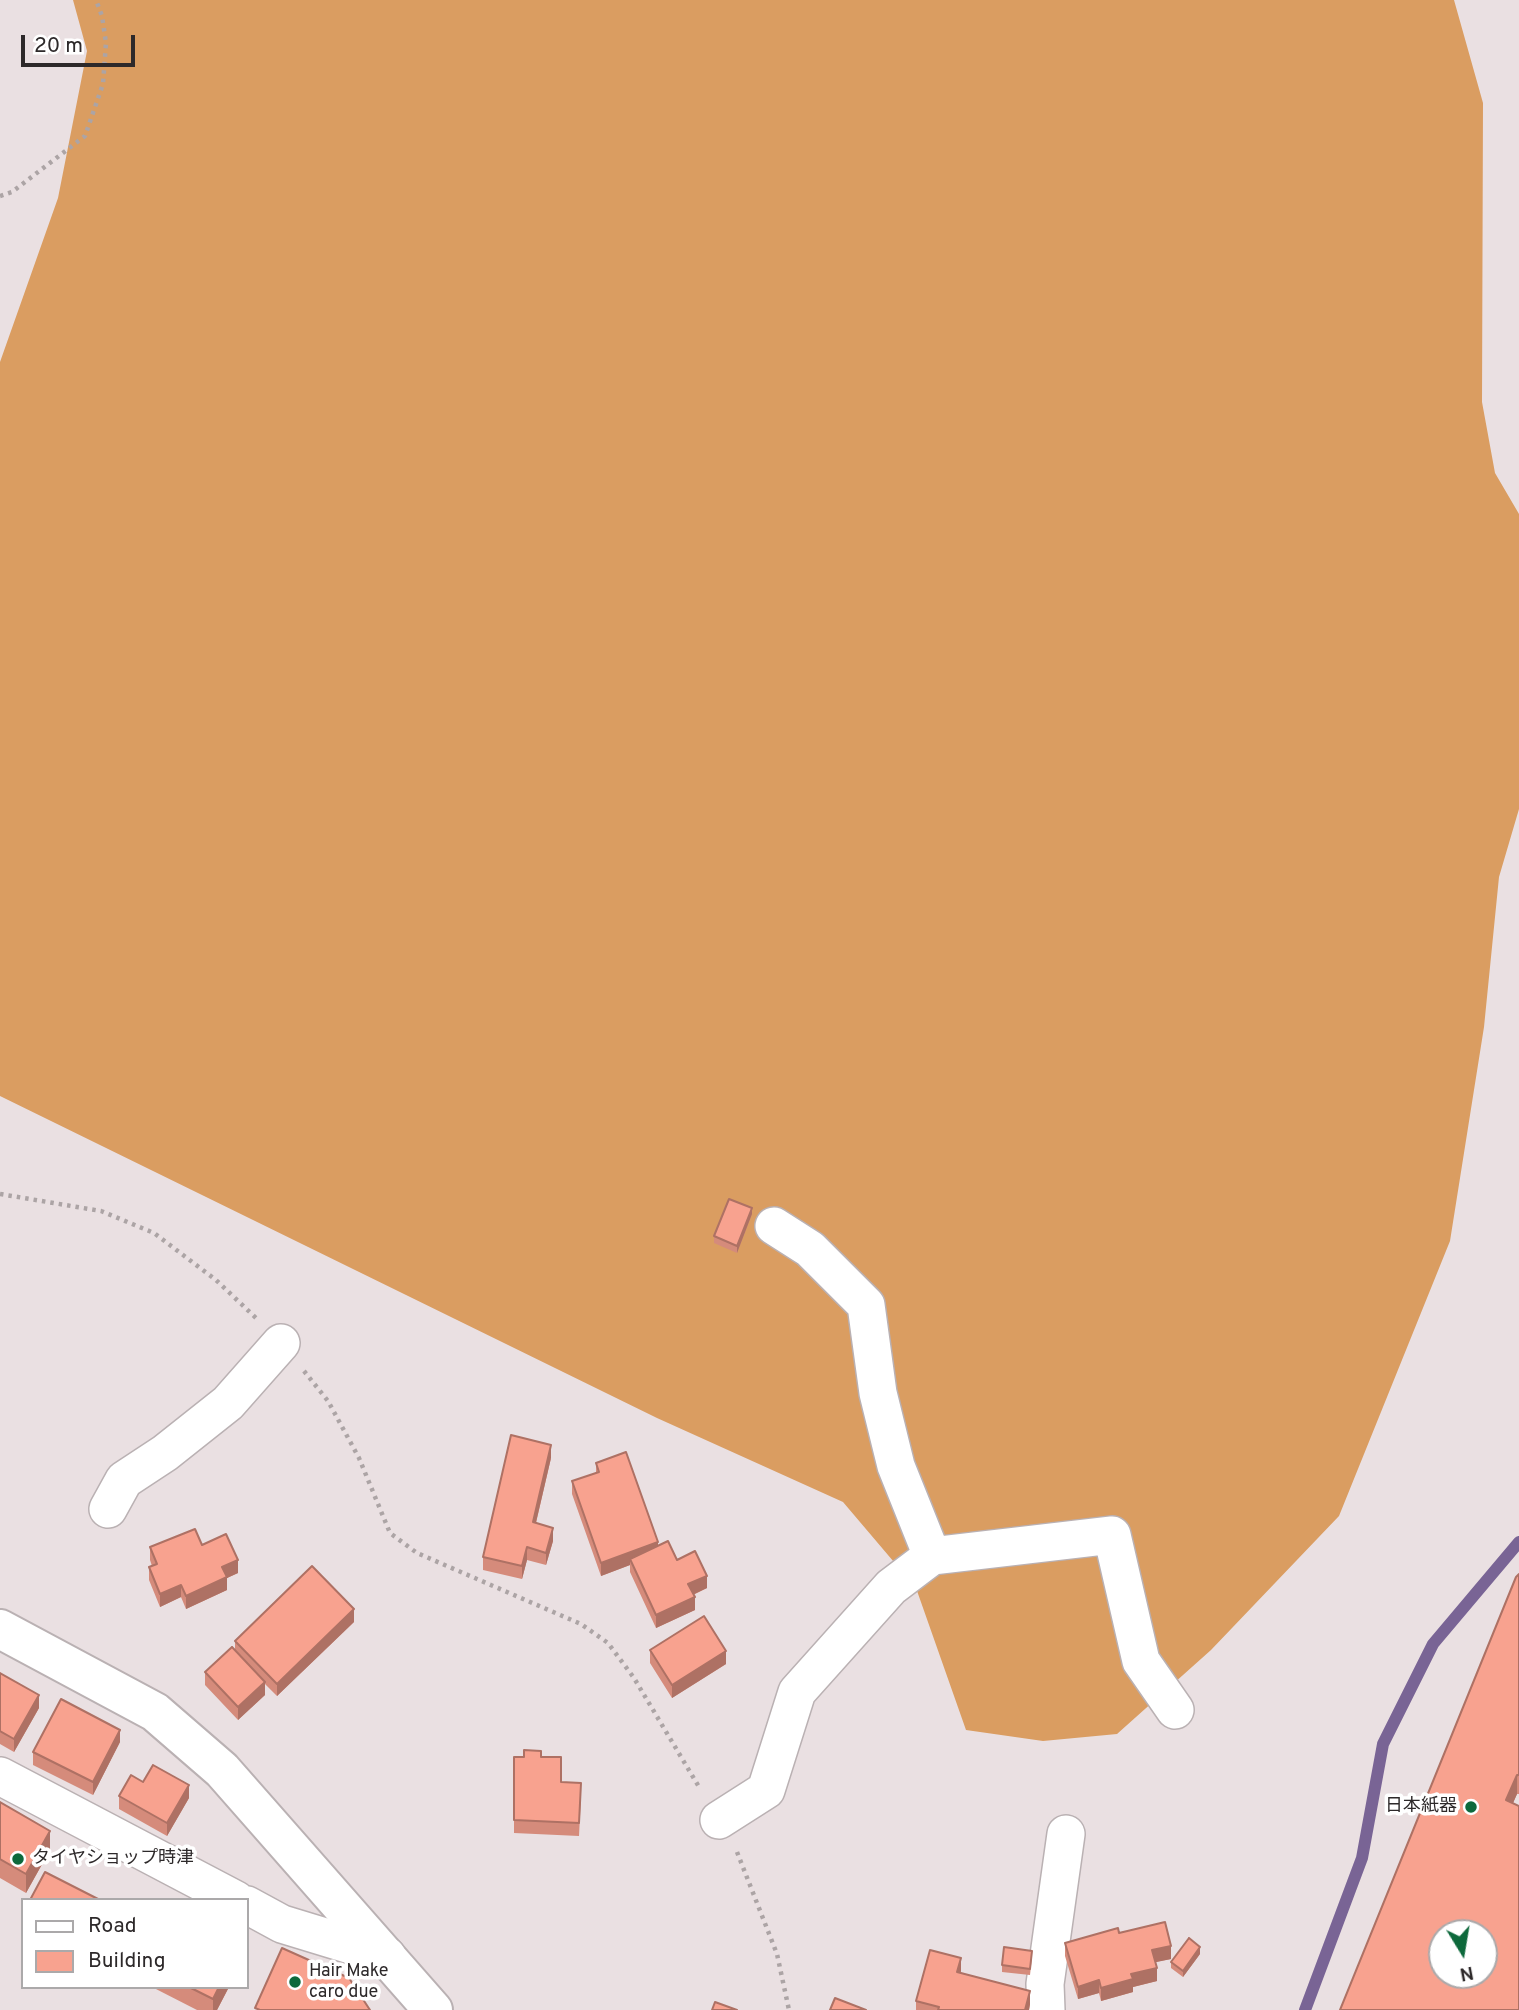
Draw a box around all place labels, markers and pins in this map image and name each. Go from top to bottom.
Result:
place label: 日本紙器 [1385,1796,1457,1818]
marker: 日本紙器 [1463,1799,1479,1815]
place label: タイヤショップ時津 [32,1848,194,1870]
marker: タイヤショップ時津 [10,1851,26,1867]
place label: Hair Make caro due [309,1961,388,2004]
marker: Hair Make caro due [287,1974,303,1990]

